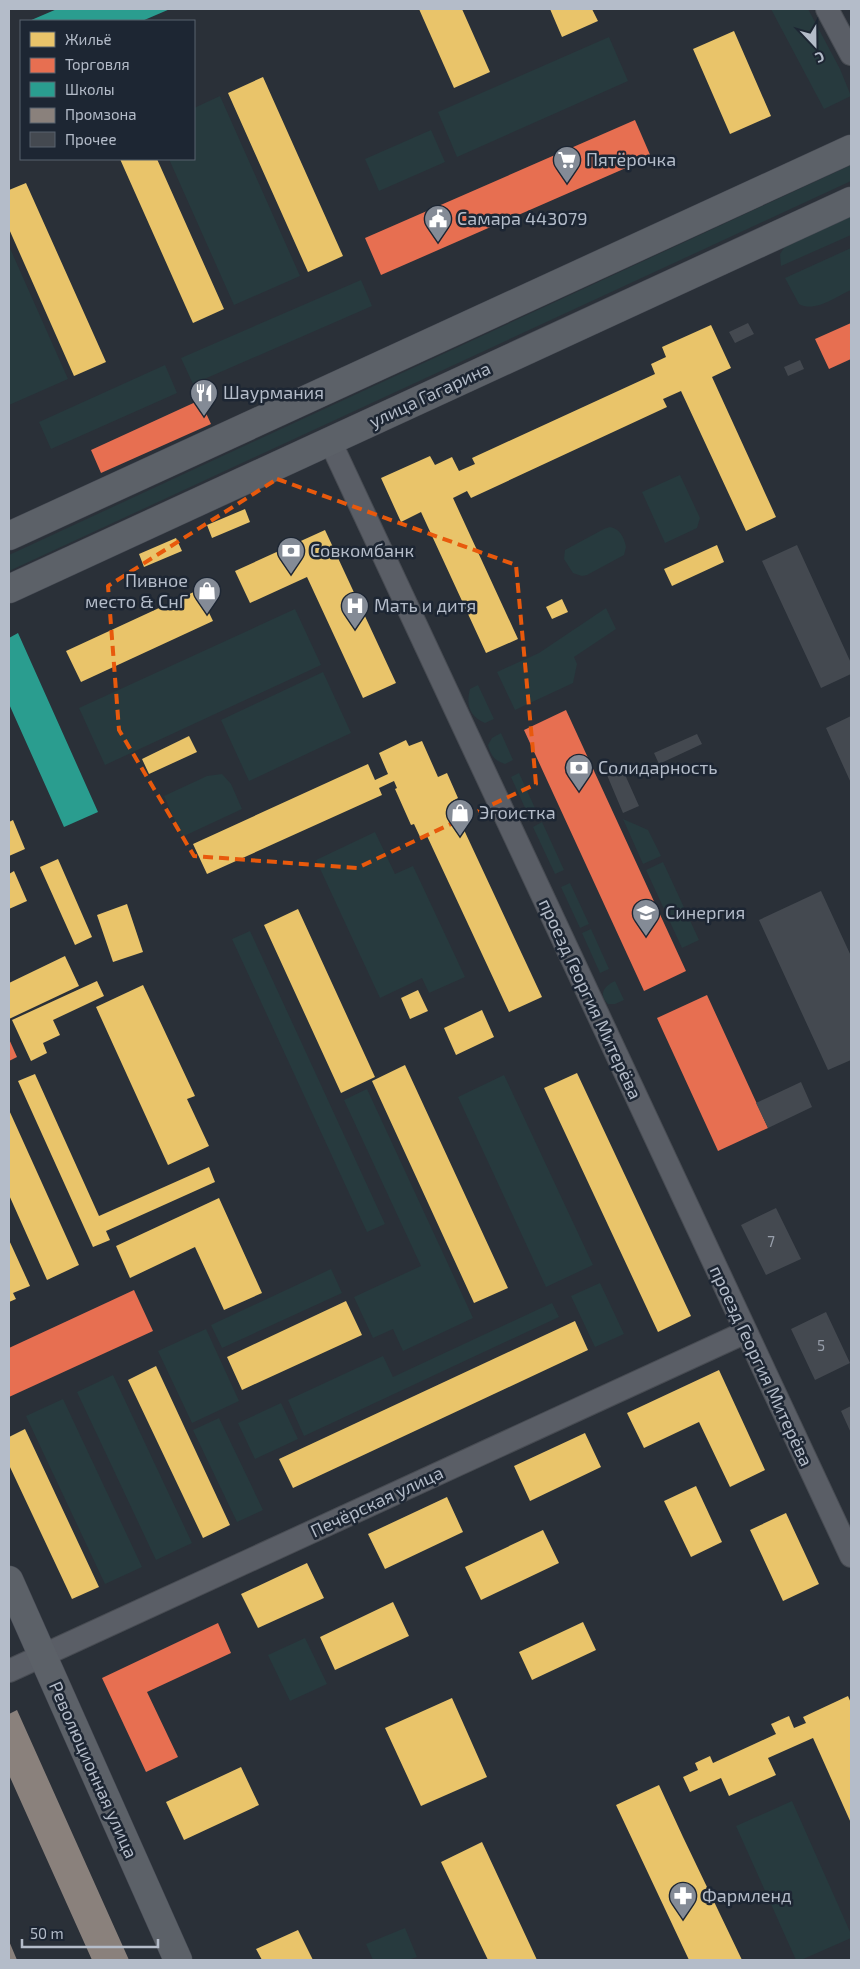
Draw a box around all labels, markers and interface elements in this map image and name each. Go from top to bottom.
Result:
legend [20,20,195,160]
north arrow [790,20,840,70]
text: Жильё [65,30,112,48]
text: С [813,48,827,67]
text: Торговля [65,55,130,73]
text: Школы [65,80,115,98]
text: Промзона [65,105,137,123]
text: Прочее [65,130,117,148]
supermarket icon: Пятёрочка [552,145,582,184]
place label: Пятёрочка [586,148,676,170]
public building icon: Самара 443079 [423,204,453,243]
place label: Самара 443079 [457,207,588,229]
street label: улица Гагарина [365,356,494,432]
restaurant icon: Шаурмания [189,378,219,417]
place label: Шаурмания [223,381,324,403]
bank icon: Совкомбанк [276,536,306,575]
place label: Совкомбанк [310,539,414,561]
place label: Пивное место & СнГ [85,569,188,612]
shop icon: Пивное место & СнГ [192,576,222,615]
hospital icon: Мать и дитя [340,591,370,630]
place label: Мать и дитя [374,594,476,616]
bank icon: Солидарность [564,753,594,792]
place label: Солидарность [598,756,718,778]
shop icon: Эгоистка [445,798,475,837]
place label: Эгоистка [479,801,556,823]
street label: проезд Георгия Митерёва [535,895,647,1102]
school or university icon: Синергия [631,898,661,937]
place label: Синергия [665,901,745,923]
house number: 7 [767,1232,775,1250]
street label: проезд Георгия Митерёва [706,1262,818,1469]
house number: 5 [817,1336,825,1354]
street label: Печёрская улица [307,1461,447,1542]
street label: Революционная улица [45,1678,143,1861]
pharmacy icon: Фармленд [668,1881,698,1920]
place label: Фармленд [702,1884,792,1906]
scale bar [22,1916,159,1948]
text: 50 m [30,1924,64,1942]

